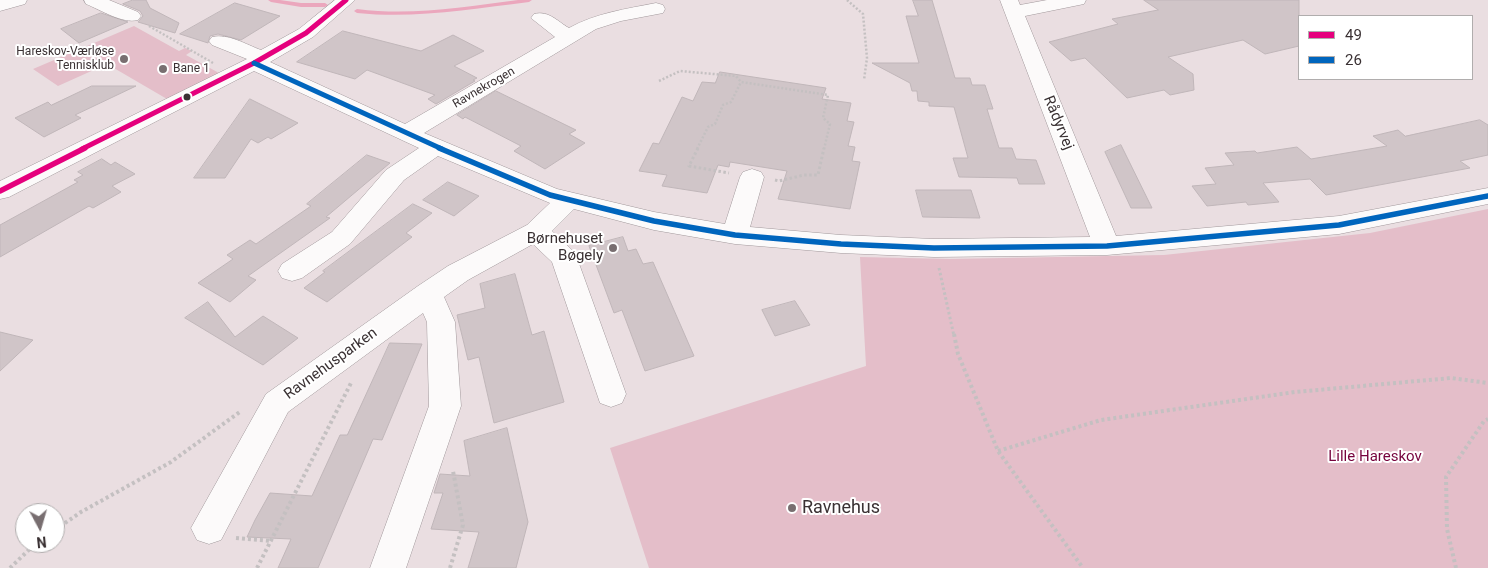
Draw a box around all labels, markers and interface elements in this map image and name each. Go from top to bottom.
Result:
legend [1298,15,1473,80]
text: 49 [1345,26,1362,44]
place label: Hareskov-Værløse Tennisklub [16,45,114,73]
text: 26 [1345,51,1362,69]
marker: Hareskov-Værløse Tennisklub [118,53,130,65]
place label: Bane 1 [173,62,210,76]
marker: Bane 1 [157,63,169,75]
street label: Ravnekrogen [450,64,518,112]
unlabelled marker [182,92,192,102]
street label: Rådyrvej [1039,93,1077,153]
place label: Børnehuset Bøgely [527,230,603,265]
marker: Børnehuset Bøgely [607,242,619,254]
street label: Ravnehusparken [281,324,381,404]
park label: Lille Hareskov [1328,448,1422,466]
place label: Ravnehus [802,497,880,519]
marker: Ravnehus [786,502,798,514]
north arrow [15,503,65,553]
text: N [36,533,47,550]

